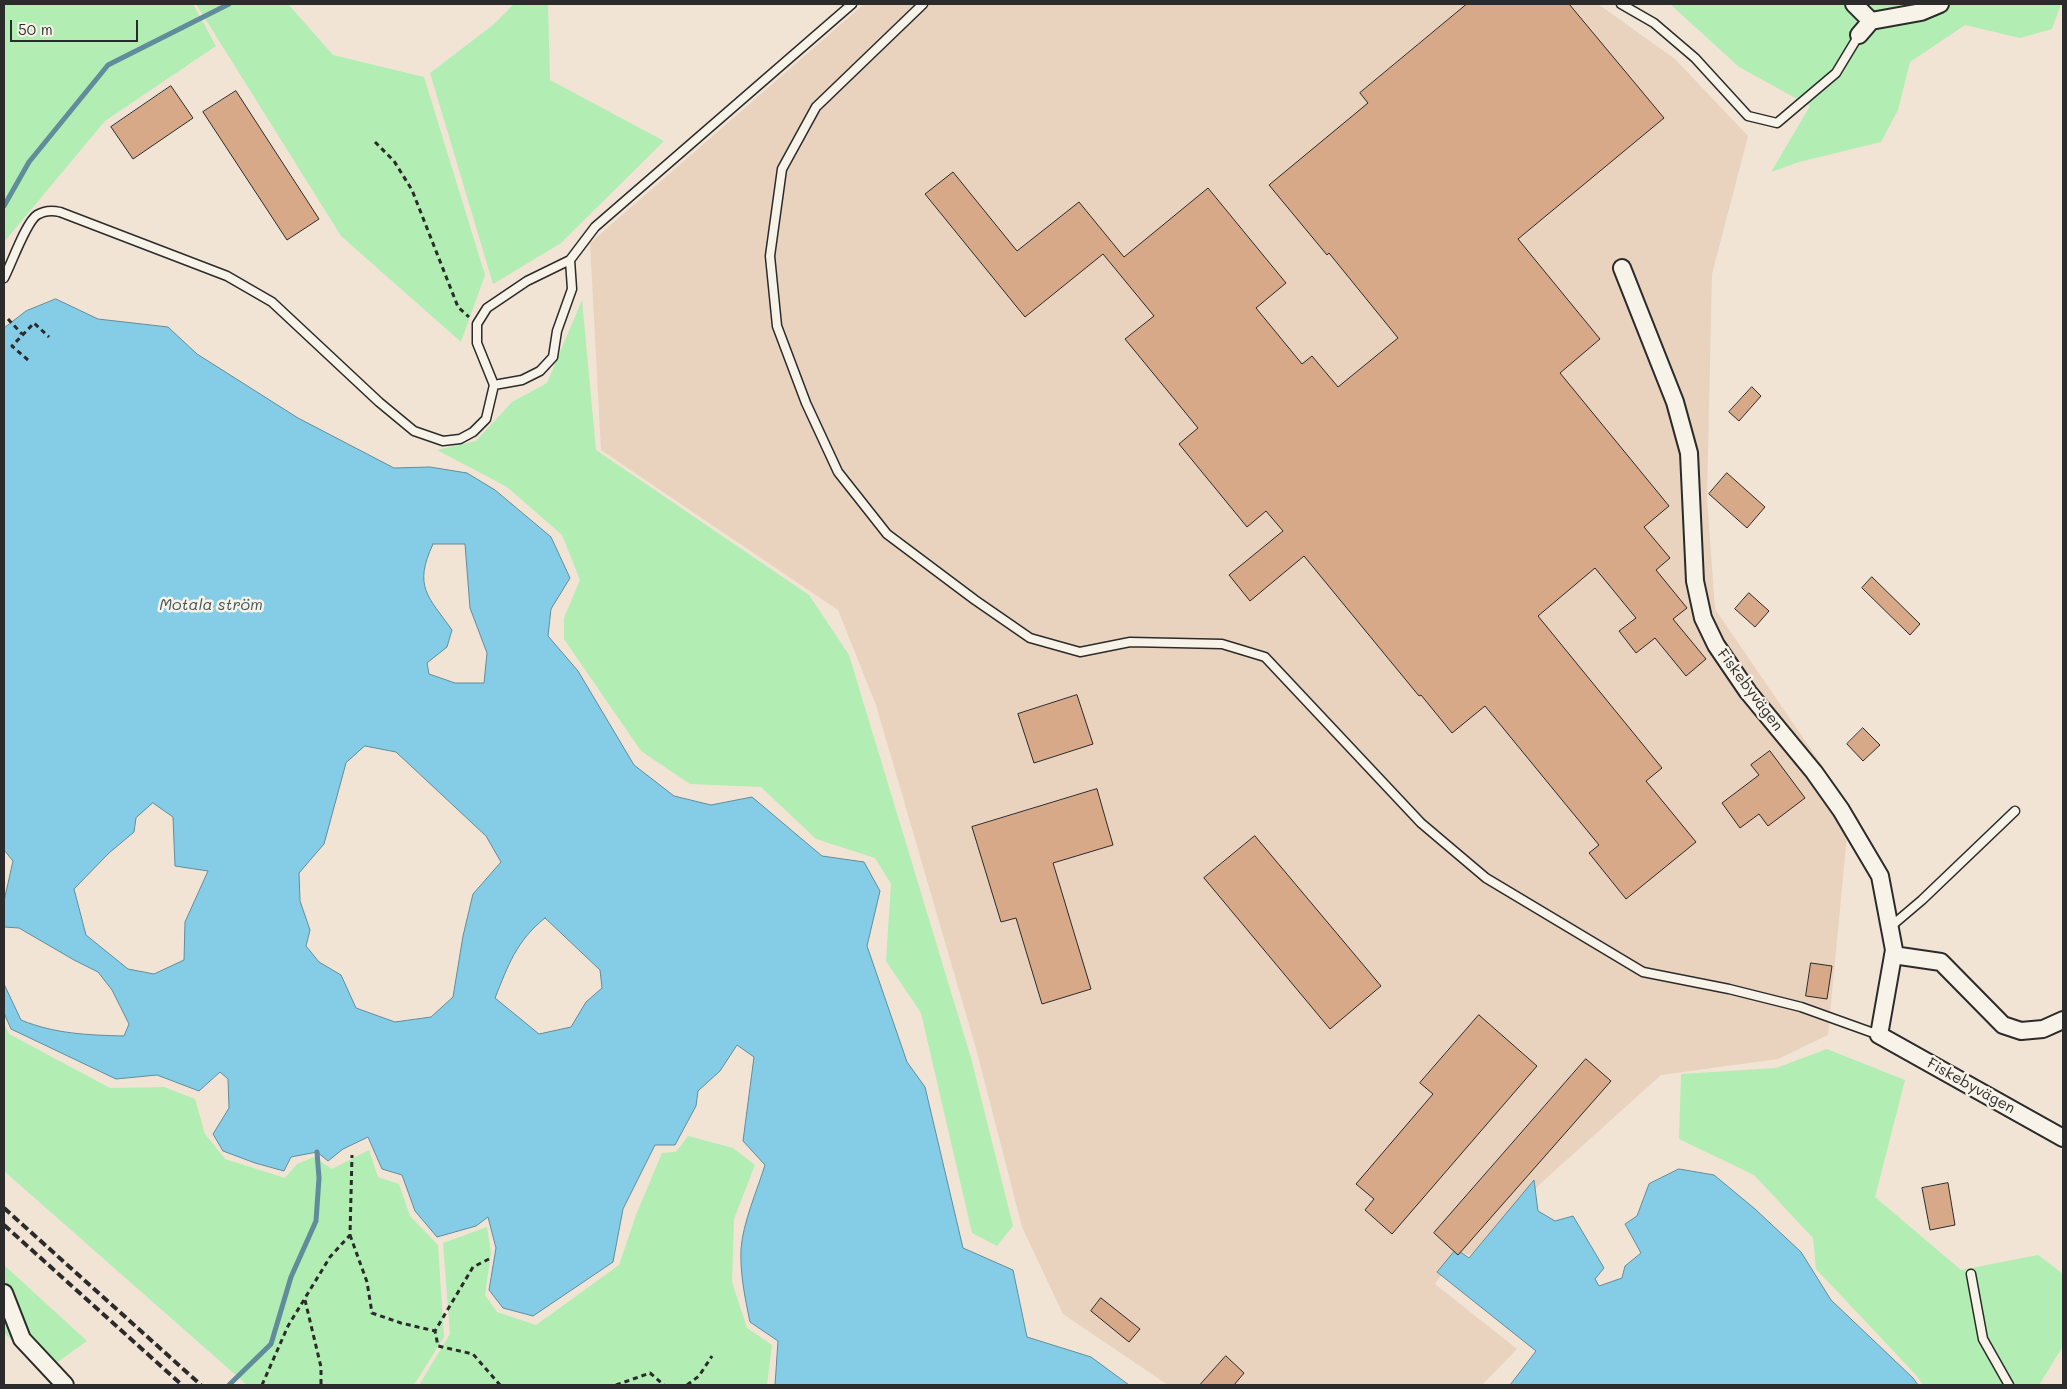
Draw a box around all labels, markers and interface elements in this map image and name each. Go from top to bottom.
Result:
scale bar [12,10,140,42]
text: 50 m [18,19,53,39]
water label: Motala ström [159,595,263,615]
street label: Fiskebyvägen [1713,646,1787,734]
street label: Fiskebyvägen [1924,1054,2018,1118]

